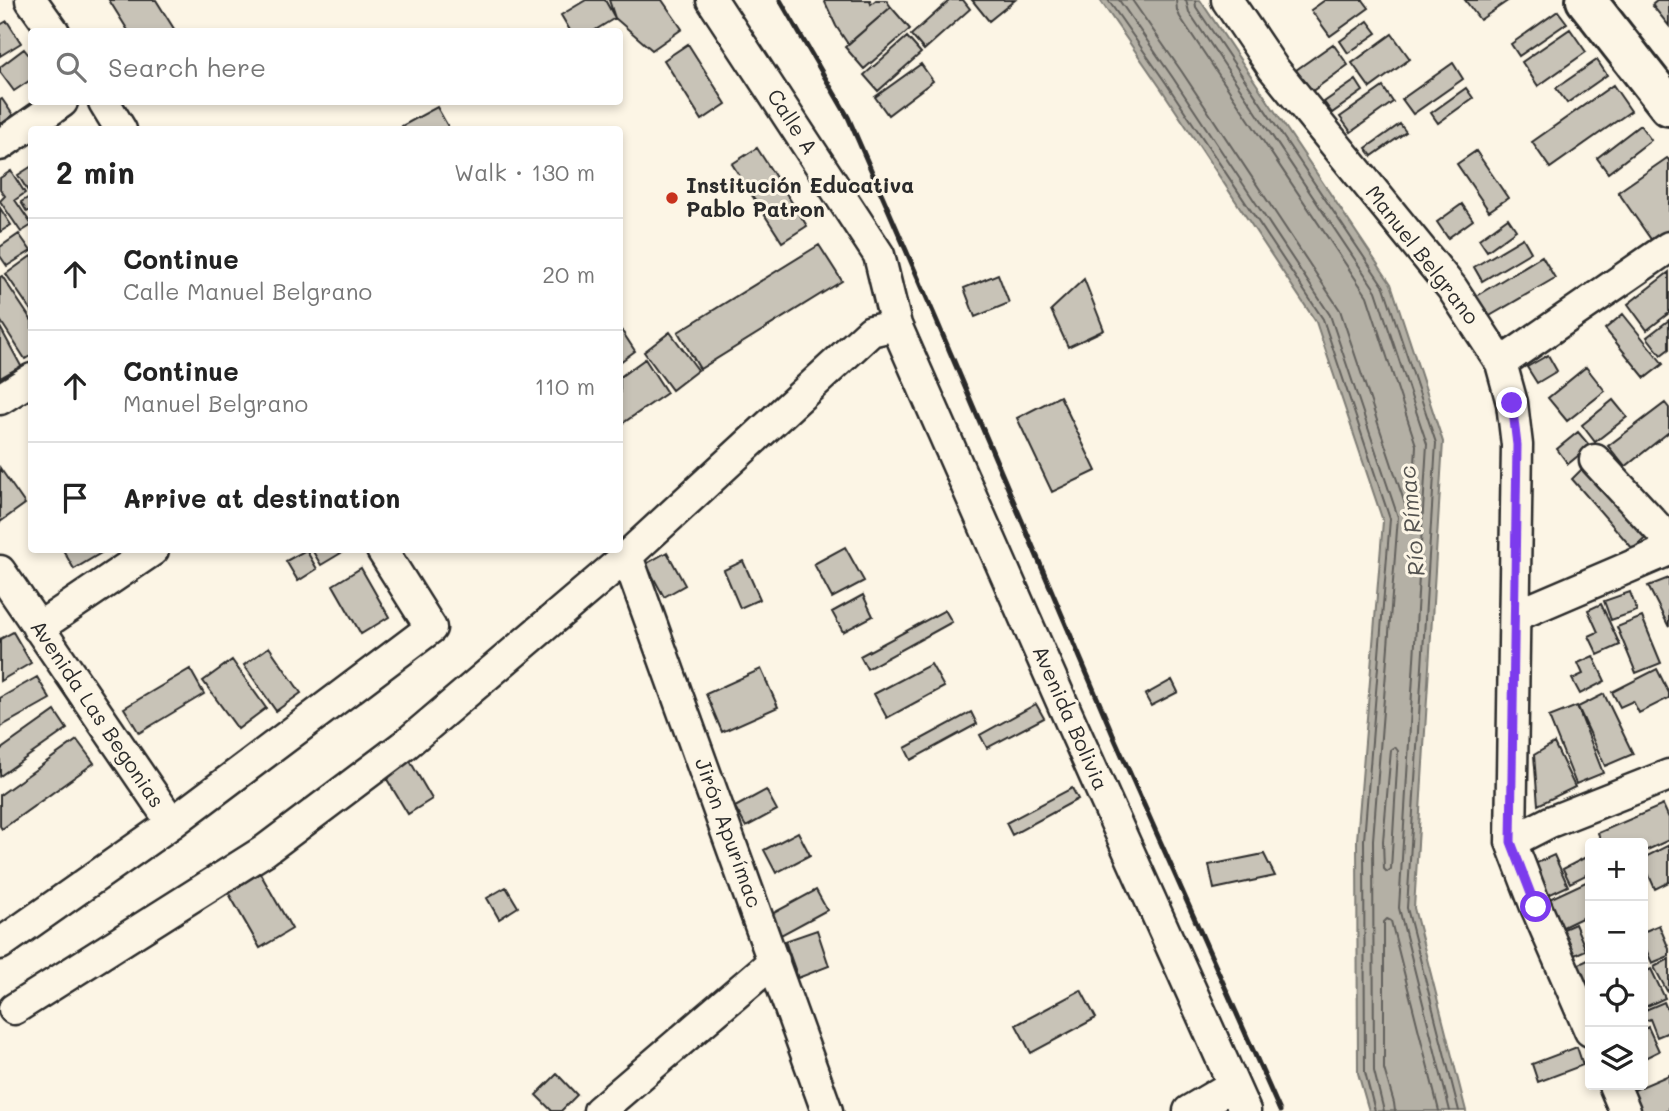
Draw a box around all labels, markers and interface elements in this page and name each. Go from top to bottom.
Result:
search box [28,28,623,105]
icon: search [52,48,90,86]
text: Search here [108,50,266,84]
street label: Calle A [762,83,824,159]
text: 2 min [56,152,135,192]
text: Walk · 130 m [454,157,595,187]
place label: Institución Educativa Pablo Patron [686,171,914,222]
street label: Manuel Belgrano [1360,179,1486,329]
marker: Institución Educativa Pablo Patron [664,190,680,206]
text: Continue [123,242,239,276]
icon: ahead [56,255,94,293]
text: 20 m [542,259,595,289]
text: Calle Manuel Belgrano [123,276,372,306]
text: Continue [123,354,239,388]
icon: ahead [56,367,94,405]
text: 110 m [535,371,595,401]
route end [1496,387,1527,418]
text: Manuel Belgrano [123,388,308,418]
water label: Río Rímac [1391,464,1431,578]
icon: arrive [56,479,94,517]
text: Arrive at destination [123,481,400,515]
street label: Avenida Las Begonias [25,614,171,812]
street label: Avenida Bolivia [1027,641,1115,794]
street label: Jirón Apurímac [690,754,769,911]
map controls [1585,838,1648,1090]
button: + [1585,838,1648,901]
route start [1520,891,1551,922]
button: − [1585,901,1648,964]
button: locate [1585,964,1648,1027]
button: layers [1585,1027,1648,1090]

